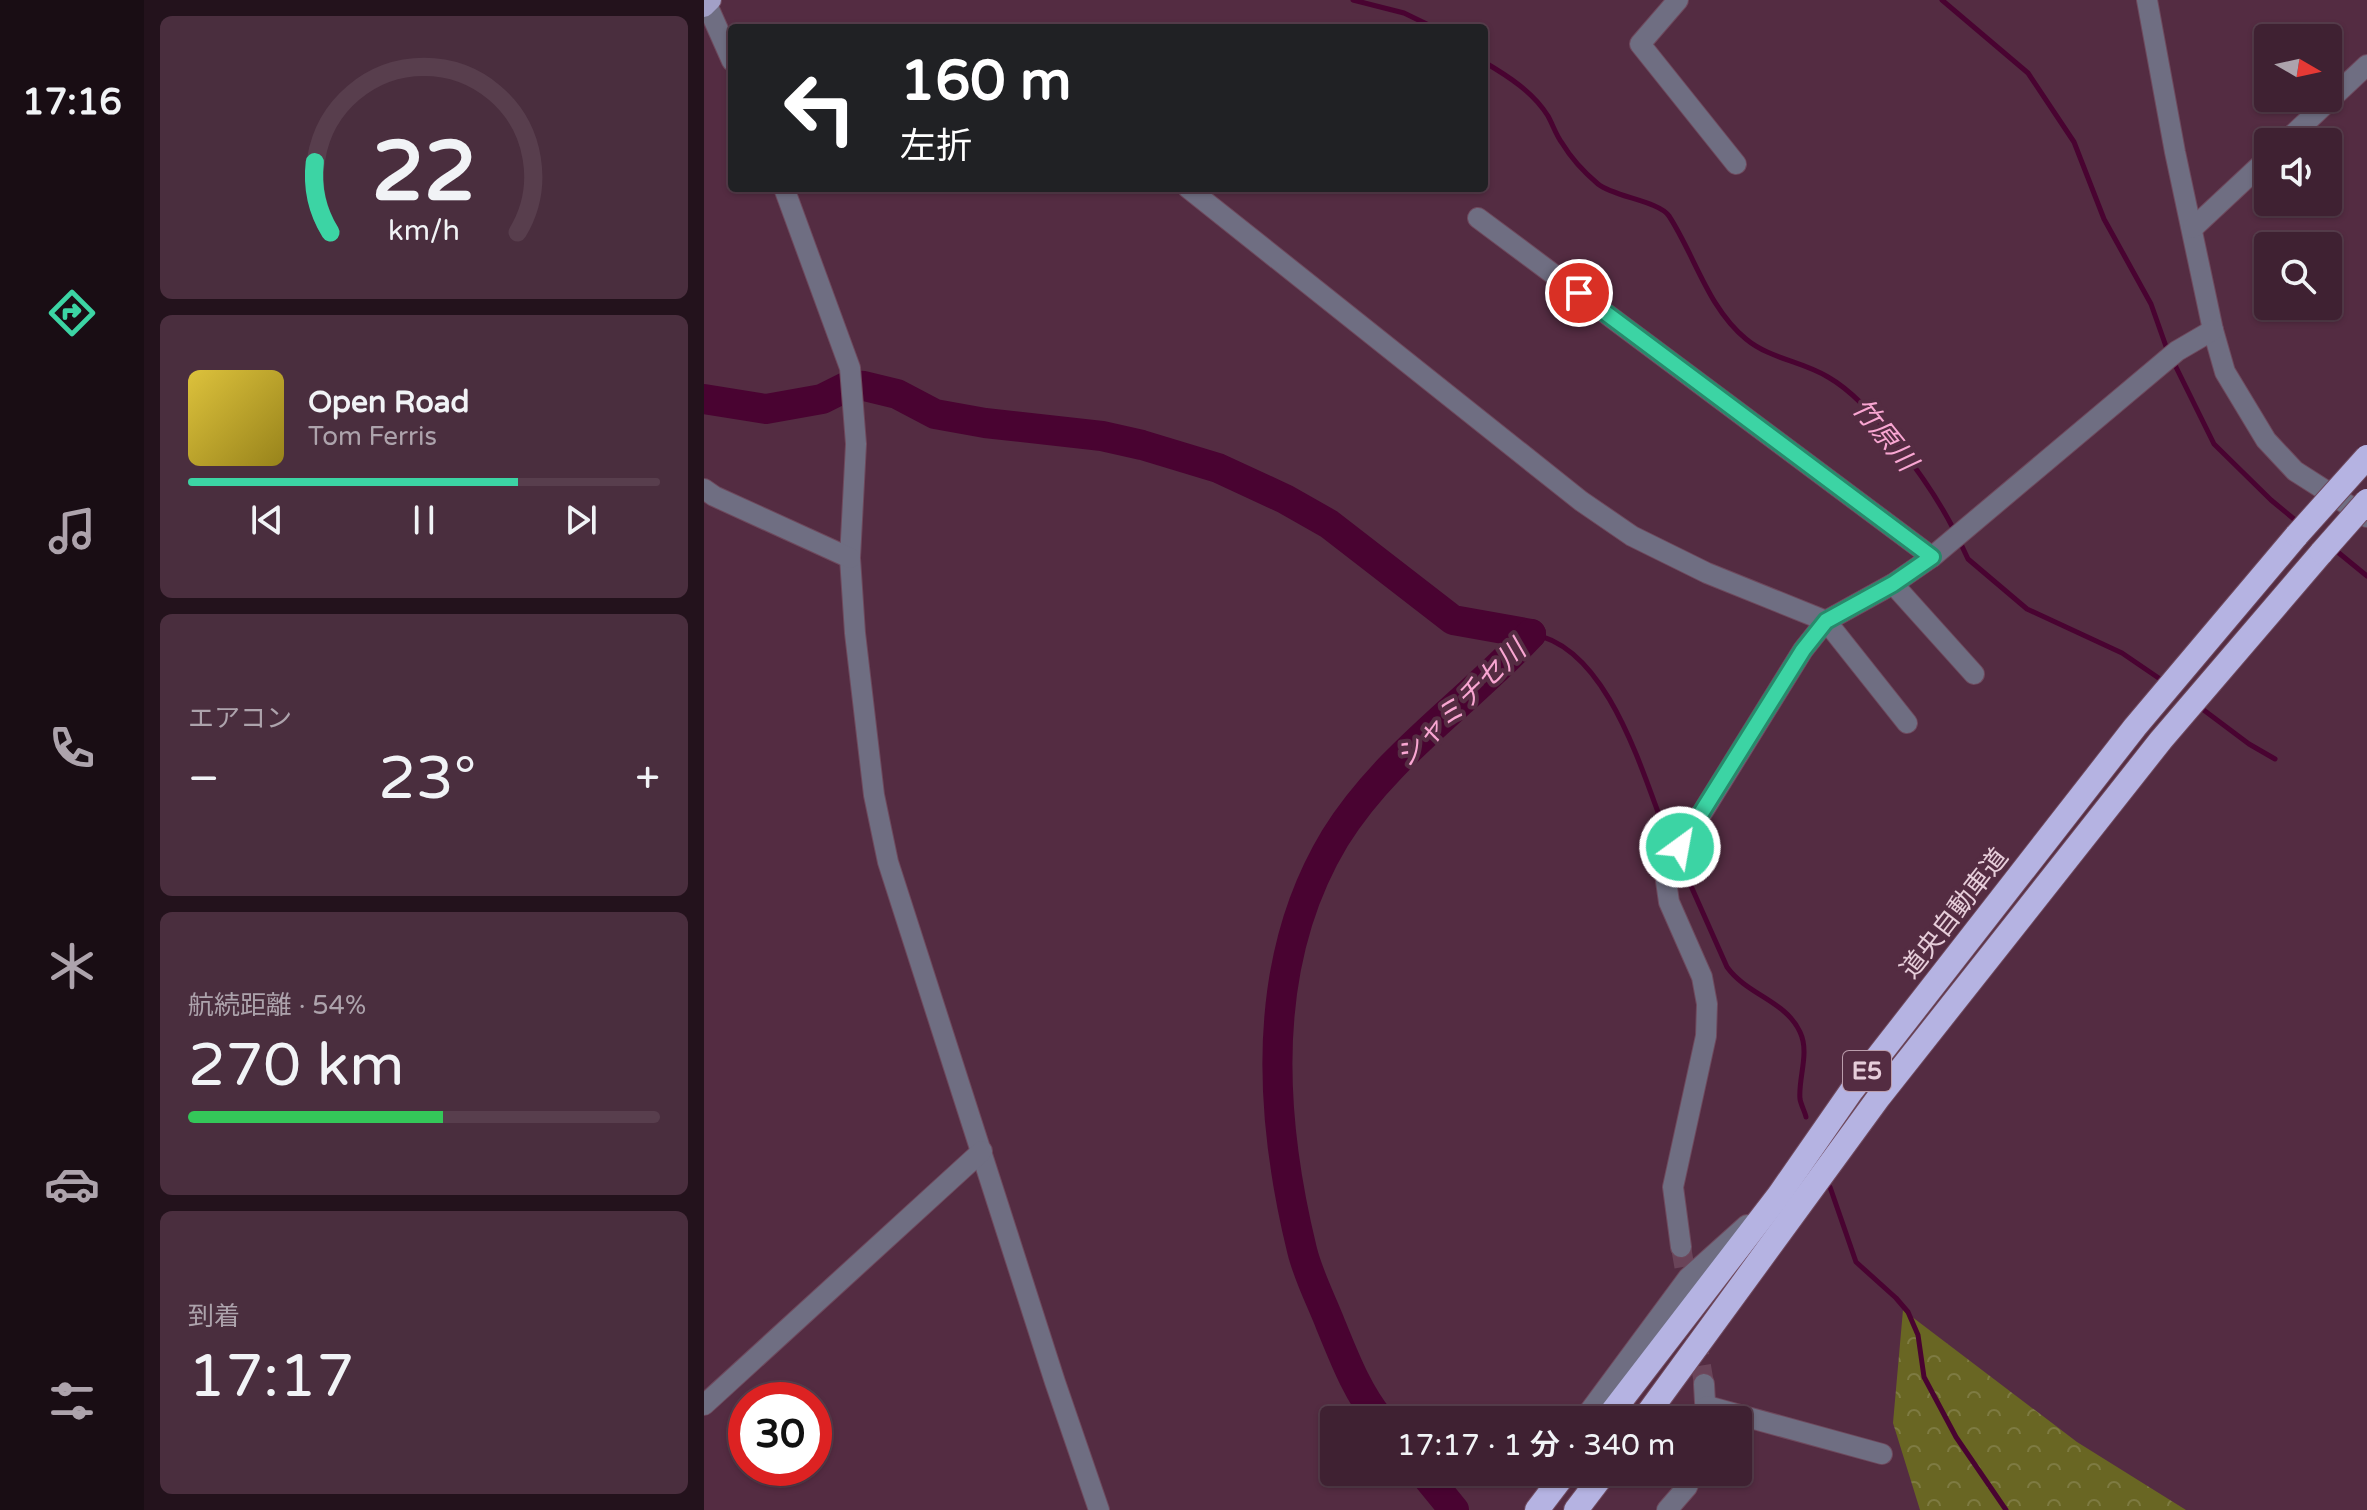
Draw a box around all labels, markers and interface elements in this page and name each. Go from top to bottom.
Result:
north arrow [2254,24,2342,112]
map controls [2254,24,2342,320]
text: 160 m [900,48,1071,115]
icon: left [768,56,872,160]
text: 17:16 [22,81,122,124]
text: 22 [372,123,476,223]
text: 左折 [900,125,972,168]
button: sound [2254,128,2342,216]
text: km/h [388,215,460,249]
button: search [2254,232,2342,320]
pin [1545,259,1613,327]
icon: arrive [1557,271,1601,315]
icon: directions [44,285,100,341]
text: Open Road [308,384,469,421]
water label: 竹原川 [1845,391,1926,480]
text: Tom Ferris [308,421,437,452]
icon: previous [245,498,289,542]
icon: pause [402,498,446,542]
icon: next [559,498,603,542]
icon: music [44,503,100,559]
water label: シャミチセ川 [1388,631,1535,774]
text: エアコン [188,703,292,734]
icon: phone [44,720,100,776]
text: 23° [378,743,476,815]
text: − [188,753,219,806]
text: + [635,753,660,806]
position arrow [1638,805,1722,889]
street label: 道央自動車道 [1894,842,2015,984]
icon: climate [44,938,100,994]
text: 航続距離 · 54% [188,990,366,1021]
text: 270 km [188,1030,404,1102]
road number: E5 [1843,1051,1891,1091]
icon: car [44,1156,100,1212]
text: 到着 [188,1301,240,1332]
text: 17:17 [188,1341,354,1413]
icon: filters [44,1373,100,1429]
speed limit sign: 30 [728,1382,832,1486]
text: 17:17 · 1 分 · 340 m [1397,1427,1675,1464]

